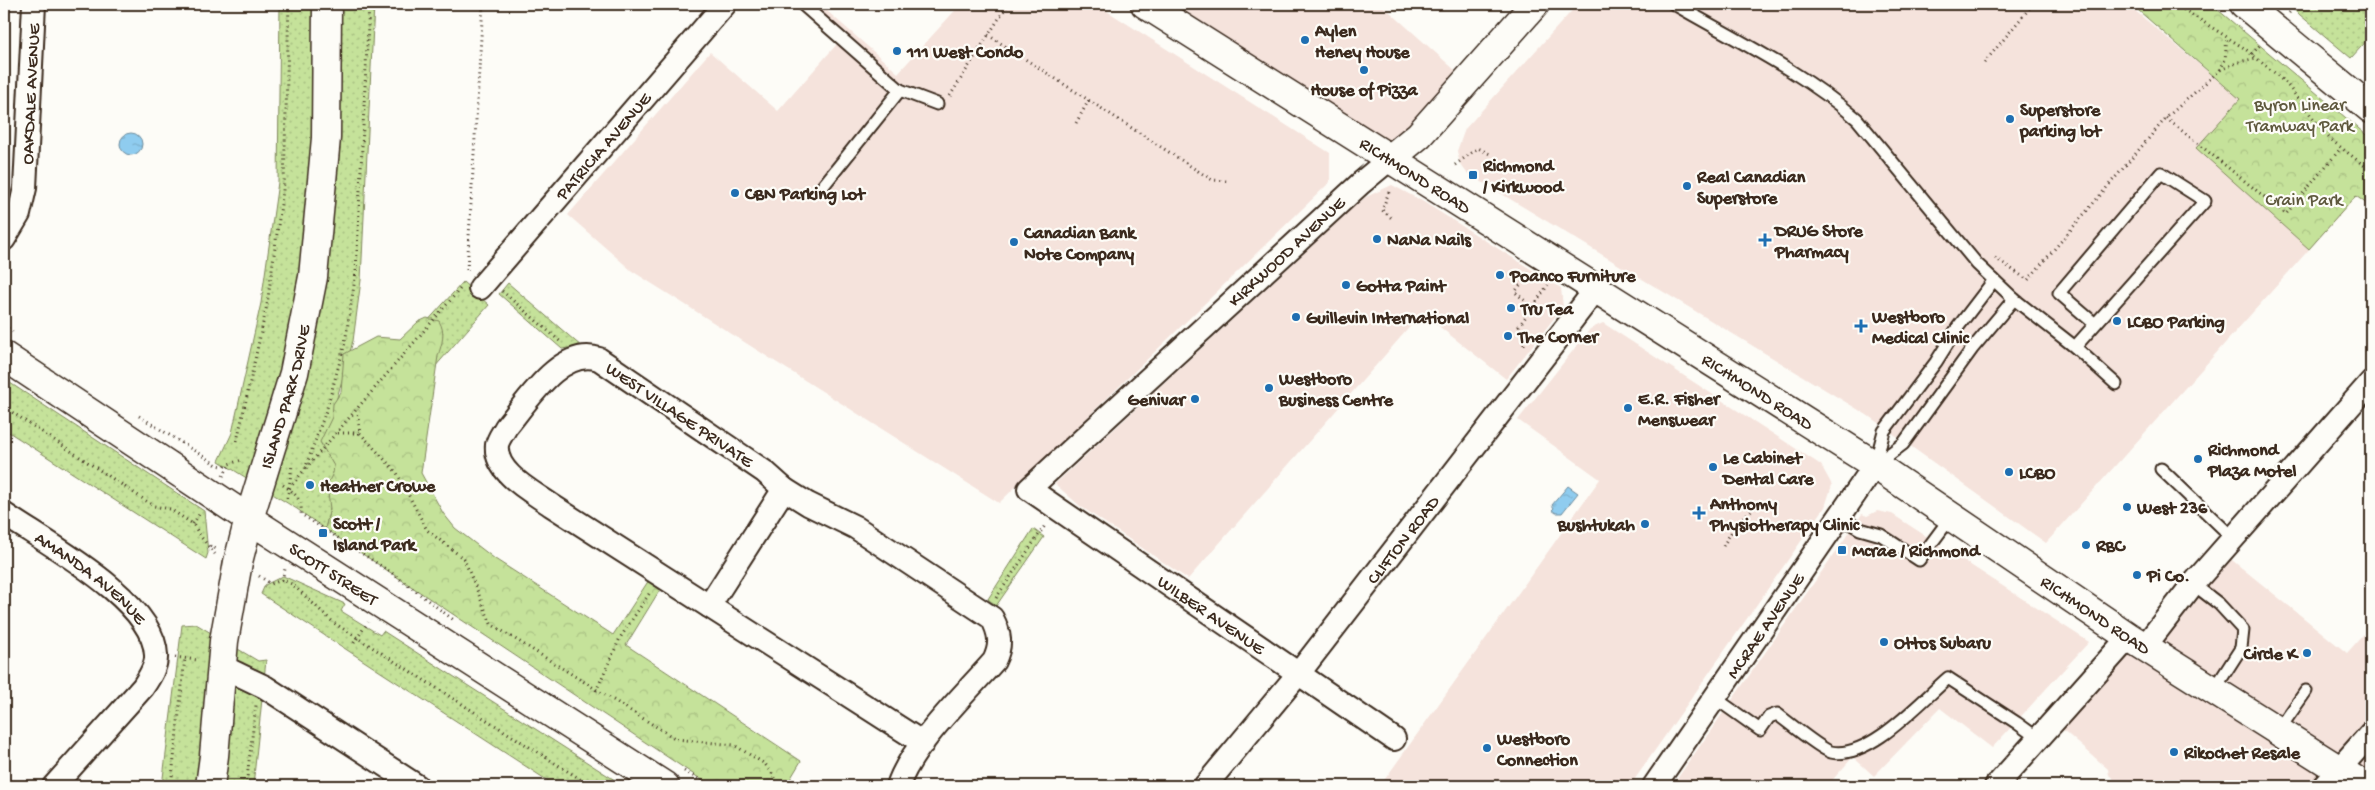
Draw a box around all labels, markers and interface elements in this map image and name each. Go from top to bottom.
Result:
street label: OAKDALE AVENUE [18,22,46,165]
place label: Aylen Heney House [1314,22,1410,64]
marker: Aylen Heney House [1299,34,1311,46]
place label: 111 West Condo [906,43,1024,64]
marker: 111 West Condo [891,45,903,57]
marker: House of Pizza [1358,64,1370,76]
place label: House of Pizza [1310,81,1419,102]
street label: PATRICIA AVENUE [552,89,657,206]
park label: Byron Linear Tramway Park [2245,96,2356,138]
place label: Superstore parking lot [2019,101,2103,143]
marker: Superstore parking lot [2004,113,2016,125]
street label: RICHMOND ROAD [1355,134,1474,220]
place label: Richmond / Kirkwood [1482,157,1565,199]
place label: Real Canadian Superstore [1696,168,1806,210]
marker: Richmond / Kirkwood [1467,169,1479,181]
marker: Real Canadian Superstore [1681,180,1693,192]
place label: CBN Parking Lot [744,185,866,206]
marker: CBN Parking Lot [729,187,741,199]
park label: Crain Park [2265,191,2345,212]
street label: KIRKWOOD AVENUE [1225,193,1351,312]
place label: DRUG Store Pharmacy [1773,222,1864,264]
place label: Canadian Bank Note Company [1023,224,1137,266]
place label: NaNa Nails [1387,231,1472,252]
marker: NaNa Nails [1371,233,1383,245]
marker: DRUG Store Pharmacy [1759,234,1771,246]
marker: Canadian Bank Note Company [1008,236,1020,248]
place label: Poanco Furniture [1509,267,1636,288]
marker: Poanco Furniture [1494,269,1506,281]
place label: Gotta Paint [1356,277,1447,298]
marker: Gotta Paint [1340,279,1352,291]
place label: Tru Tea [1519,300,1574,321]
marker: Tru Tea [1505,302,1517,314]
place label: Westboro Medical Clinic [1871,308,1970,350]
place label: Guillevin International [1306,309,1469,330]
marker: Guillevin International [1290,311,1302,323]
place label: LCBO Parking [2127,313,2225,334]
marker: LCBO Parking [2111,315,2123,327]
marker: Westboro Medical Clinic [1854,319,1868,333]
street label: ISLAND PARK DRIVE [257,322,316,472]
place label: The Corner [1516,328,1600,349]
marker: The Corner [1502,330,1514,342]
street label: RICHMOND ROAD [1697,350,1816,436]
street label: WEST VILLAGE PRIVATE [601,359,757,474]
place label: Westboro Business Centre [1278,370,1394,412]
marker: Westboro Business Centre [1263,382,1275,394]
place label: E.R. Fisher Menswear [1638,390,1722,432]
place label: Genivar [1128,391,1188,412]
marker: Genivar [1189,393,1201,405]
marker: E.R. Fisher Menswear [1622,402,1634,414]
place label: Richmond Plaza Motel [2207,441,2297,483]
place label: Le Cabinet Dental Care [1721,449,1814,491]
marker: Richmond Plaza Motel [2192,453,2204,465]
marker: Le Cabinet Dental Care [1707,461,1719,473]
place label: LCBO [2019,464,2056,485]
marker: LCBO [2003,466,2015,478]
place label: Heather Crowe [320,477,436,498]
marker: Heather Crowe [304,479,316,491]
street label: CLIFTON ROAD [1364,492,1445,589]
place label: Anthomy Physiotherapy Clinic [1709,495,1860,537]
place label: West 236 [2136,499,2208,520]
marker: West 236 [2121,501,2133,513]
marker: Anthomy Physiotherapy Clinic [1692,506,1706,520]
place label: Scott / Island Park [333,515,418,557]
place label: Bushtukah [1557,516,1635,537]
marker: Bushtukah [1639,518,1651,530]
marker: Scott / Island Park [317,527,329,539]
street label: AMANDA AVENUE [30,529,150,630]
place label: RBC [2095,537,2127,558]
street label: SCOTT STREET [284,539,382,612]
marker: RBC [2080,539,2092,551]
place label: Mcrae / Richmond [1852,542,1982,563]
marker: Mcrae / Richmond [1836,544,1848,556]
place label: Pi Co. [2146,567,2190,588]
marker: Pi Co. [2131,569,2143,581]
street label: MCRAE AVENUE [1723,570,1811,683]
street label: WILBER AVENUE [1153,572,1269,661]
street label: RICHMOND ROAD [2036,572,2153,661]
place label: Ottos Subaru [1894,634,1991,655]
marker: Ottos Subaru [1878,636,1890,648]
place label: Circle K [2242,645,2299,666]
marker: Circle K [2301,647,2313,659]
place label: Westboro Connection [1496,730,1578,772]
marker: Westboro Connection [1481,742,1493,754]
place label: Rikochet Resale [2183,744,2301,765]
marker: Rikochet Resale [2168,746,2180,758]

